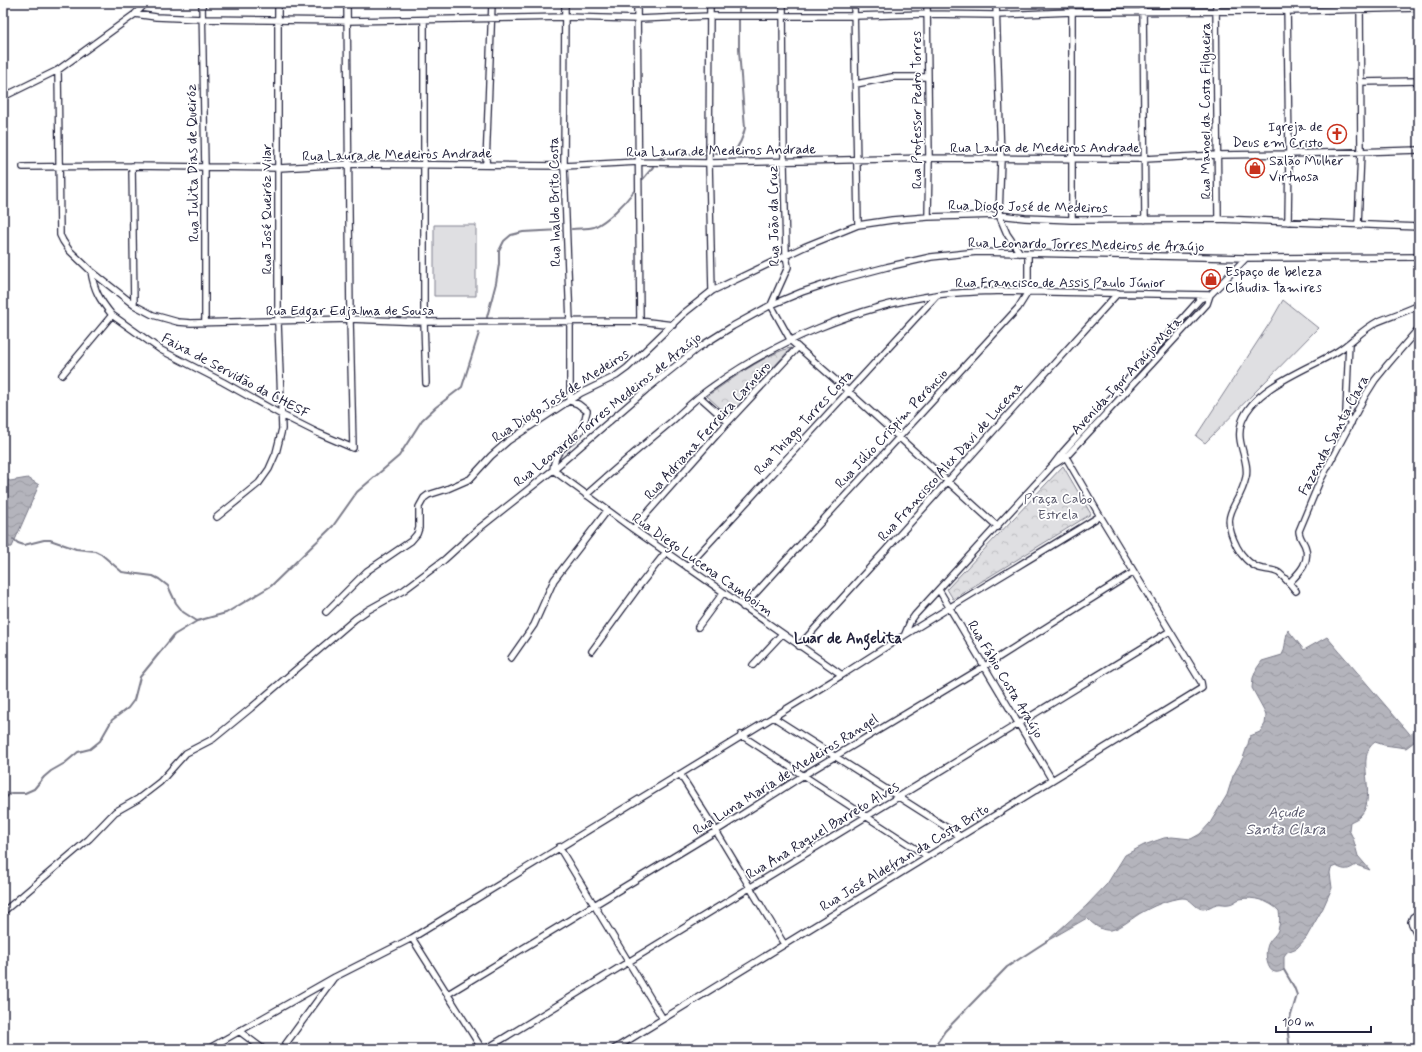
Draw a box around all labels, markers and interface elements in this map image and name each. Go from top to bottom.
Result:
street label: Rua Manoel da Costa Filgueira [1197,23,1216,199]
street label: Rua Professor Pedro Torres [908,31,926,189]
street label: Rua Julita Dias de Queiróz [183,84,203,242]
place label: Igreja de Deus em Cristo [1232,118,1323,152]
church icon: Igreja de Deus em Cristo [1326,123,1348,145]
street label: Rua Inaldo Brito Costa [545,137,565,267]
street label: Rua Laura de Medeiros Andrade [950,139,1140,157]
street label: Rua Laura de Medeiros Andrade [626,140,816,162]
street label: Rua José Queiróz Vilar [258,144,276,274]
street label: Rua Laura de Medeiros Andrade [302,144,492,166]
place label: Salão Mulher Virtuosa [1269,152,1344,186]
shop icon: Salão Mulher Virtuosa [1244,157,1266,179]
street label: Rua João da Cruz [764,165,784,267]
street label: Rua Diogo José de Medeiros [948,197,1108,219]
street label: Rua Leonardo Torres Medeiros de Araújo [968,234,1204,256]
place label: Espaço de beleza Cláudia Tamires [1225,263,1322,297]
shop icon: Espaço de beleza Cláudia Tamires [1200,268,1222,290]
street label: Rua Francisco de Assis Paulo Júnior [955,274,1165,292]
street label: Rua Edgar Edjalma de Sousa [266,302,435,322]
street label: Avenida Igor Araújo Mota [1067,312,1187,439]
street label: Rua Leonardo Torres Medeiros de Araújo [510,328,705,491]
street label: Faixa de Servidão da CHESF [158,329,313,423]
street label: Rua Diogo José de Medeiros [489,345,634,449]
street label: Rua Adriana Ferreira Carneiro [641,357,775,504]
street label: Rua Júlio Crispim Perôncio [831,365,952,492]
street label: Rua Thiago Torres Costa [750,366,858,480]
street label: Fazenda Santa Clara [1295,372,1373,499]
street label: Rua Francisco Alex Davi de Lucena [874,377,1028,545]
park label: Praça Cabo Estrela [1024,490,1092,524]
street label: Rua Diego Lucena Camboim [627,509,777,622]
street label: Rua Fábio Costa Araújo [963,617,1047,742]
district label: Luar de Angelita [794,629,902,651]
street label: Rua Luna Maria de Medeiros Rangel [690,710,882,839]
street label: Rua Ana Raquel Barreto Alves [743,778,903,884]
street label: Rua José Aldefran da Costa Brito [816,800,993,916]
water label: Açude Santa Clara [1246,803,1327,840]
scale bar [1276,1008,1371,1034]
text: 100 m [1282,1015,1314,1031]

